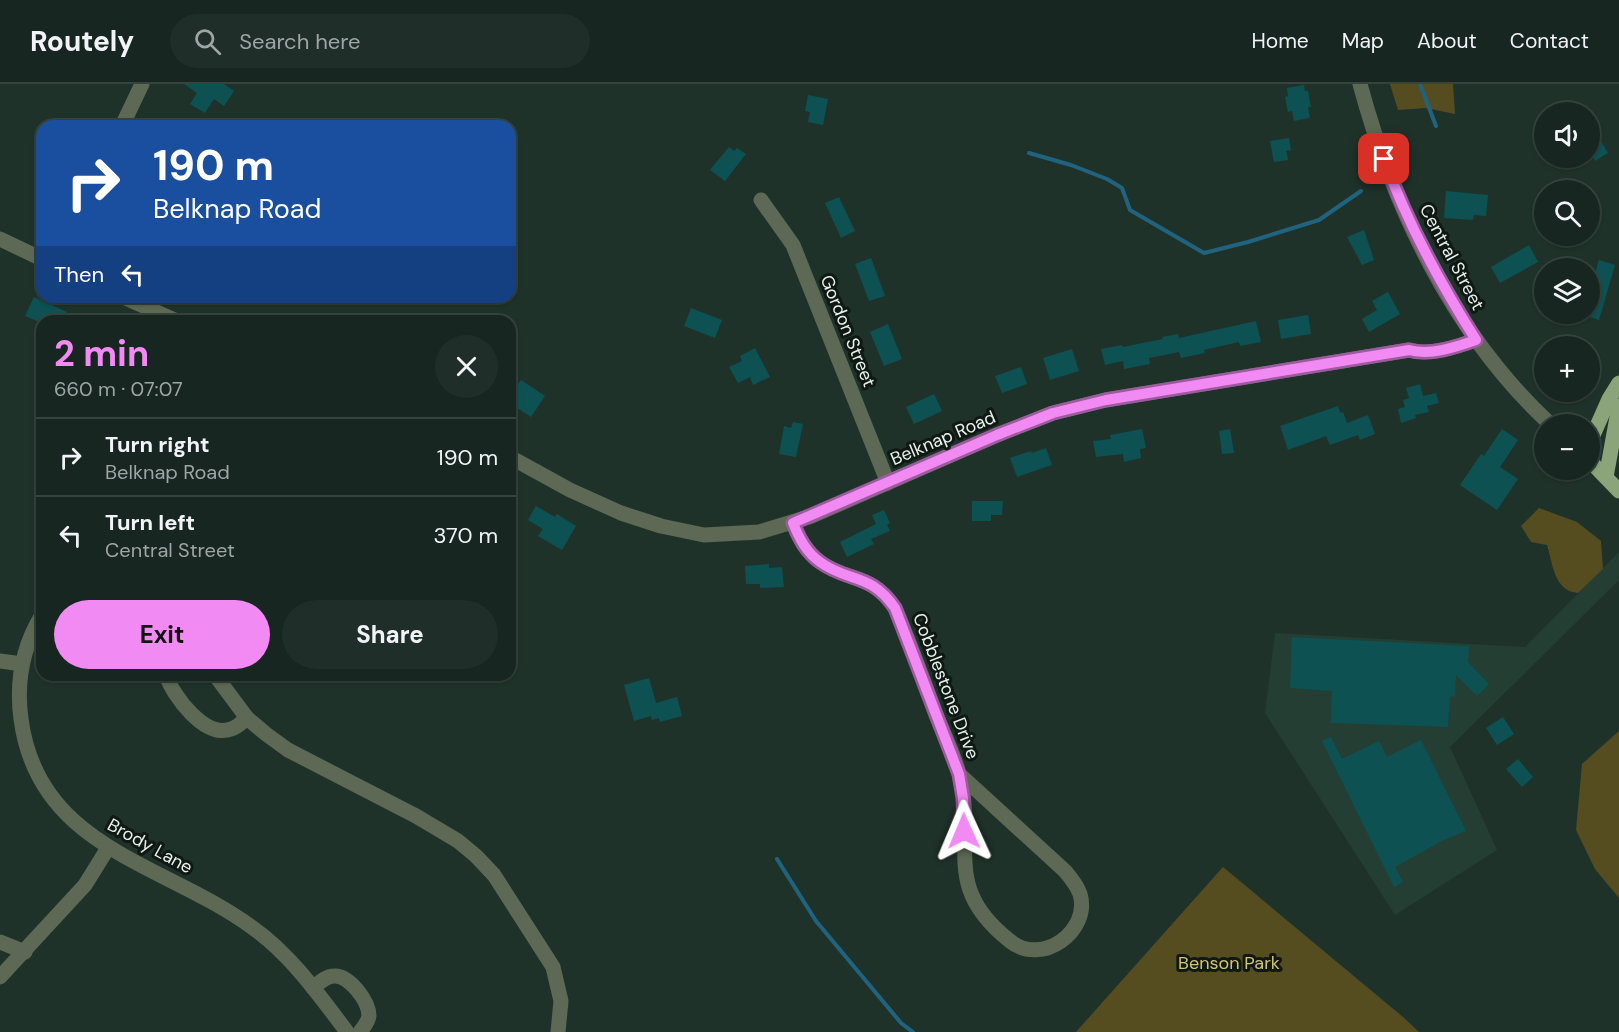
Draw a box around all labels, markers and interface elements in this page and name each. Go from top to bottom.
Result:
search box [170,14,590,68]
text: Routely [30,23,134,60]
icon: search [191,25,224,58]
text: Search here [239,27,361,56]
text: Home [1251,27,1309,55]
text: Map [1342,27,1384,55]
text: About [1417,27,1477,55]
text: Contact [1510,27,1589,55]
map controls [1534,102,1600,480]
button: sound [1534,102,1600,168]
pin [1358,133,1409,184]
text: 190 m [153,138,274,193]
icon: arrive [1367,142,1400,175]
icon: right [54,144,132,222]
button: search [1534,180,1600,246]
text: Belknap Road [153,191,321,226]
street label: Central Street [1414,200,1490,314]
icon: left [116,258,149,291]
button: layers [1534,258,1600,324]
text: Then [54,260,104,289]
street label: Gordon Street [815,271,881,391]
text: 2 min [54,330,149,377]
button: close [435,335,498,398]
button: + [1534,336,1600,402]
text: 660 m · 07:07 [54,376,183,402]
street label: Belknap Road [887,405,999,471]
button: − [1534,414,1600,480]
text: Turn right [105,430,210,459]
icon: right [54,441,87,474]
text: 190 m [437,443,498,472]
text: Belknap Road [105,459,230,485]
text: Turn left [105,508,195,537]
icon: left [54,519,87,552]
text: 370 m [433,521,498,550]
text: Central Street [105,537,235,563]
button: Exit [54,600,270,669]
button: Share [282,600,498,669]
street label: Cobblestone Drive [907,610,985,762]
position arrow [932,799,996,863]
street label: Brody Lane [103,813,197,879]
park label: Benson Park [1178,951,1280,975]

